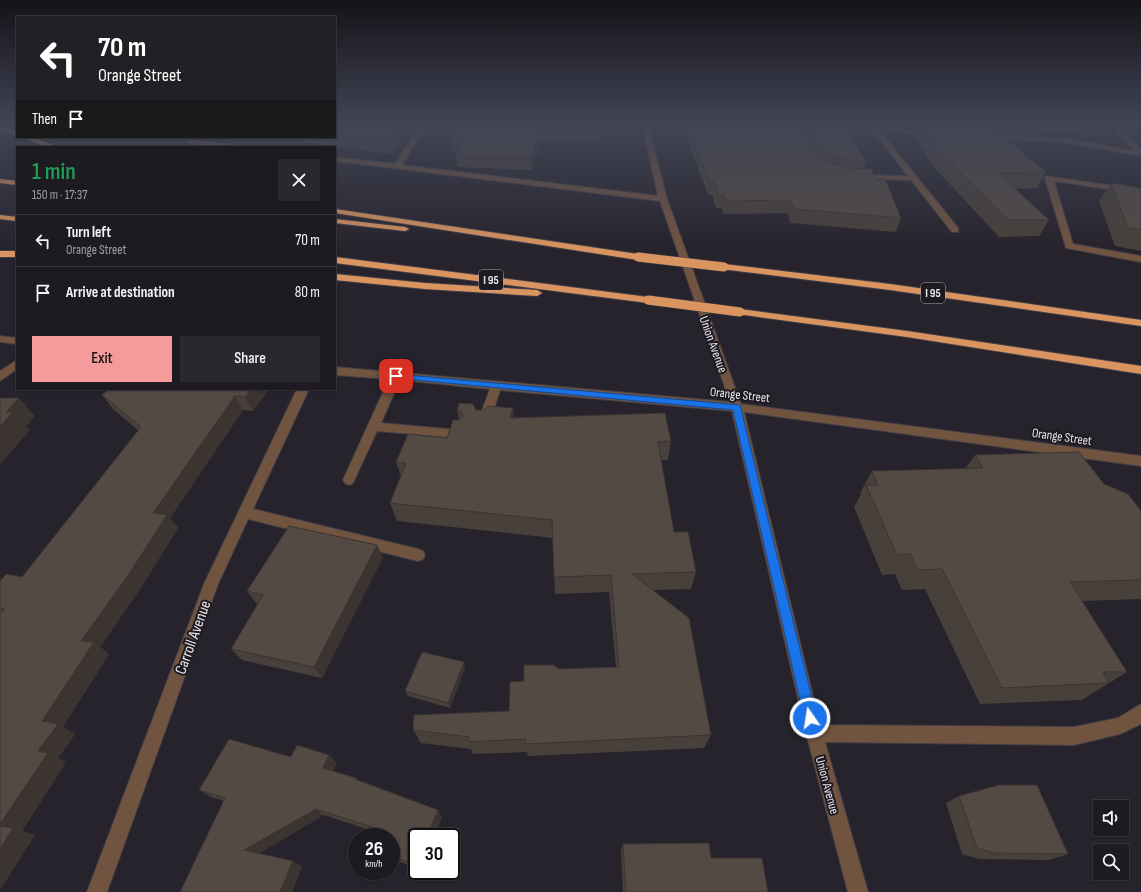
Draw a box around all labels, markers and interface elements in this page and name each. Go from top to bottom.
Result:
text: 70 m [98,31,146,64]
icon: left [32,32,84,84]
text: Orange Street [98,65,182,86]
icon: arrive [65,108,87,130]
text: Then [32,110,57,129]
text: 1 min [32,157,76,186]
button: close [278,159,320,201]
text: 150 m · 17:37 [32,187,87,203]
text: Turn left [66,223,111,242]
icon: left [32,230,54,252]
text: 70 m [295,231,320,250]
text: Orange Street [66,242,126,258]
road number: I 95 [479,270,503,290]
icon: arrive [32,282,54,304]
text: Arrive at destination [66,283,175,302]
text: 80 m [295,283,320,302]
road number: I 95 [921,283,945,303]
street label: Union Avenue [695,314,731,375]
button: Exit [32,336,172,382]
button: Share [180,336,320,382]
pin [379,359,413,393]
icon: arrive [385,365,407,387]
street label: Orange Street [709,384,771,406]
street label: Orange Street [1031,425,1093,449]
street label: Carroll Avenue [171,598,215,677]
position arrow [789,697,831,739]
street label: Union Avenue [812,755,842,816]
map controls [1093,800,1129,880]
button: sound [1093,800,1129,836]
speed limit sign: 30 [408,828,460,880]
text: 26 [365,837,383,861]
button: search [1093,844,1129,880]
text: km/h [365,858,383,870]

